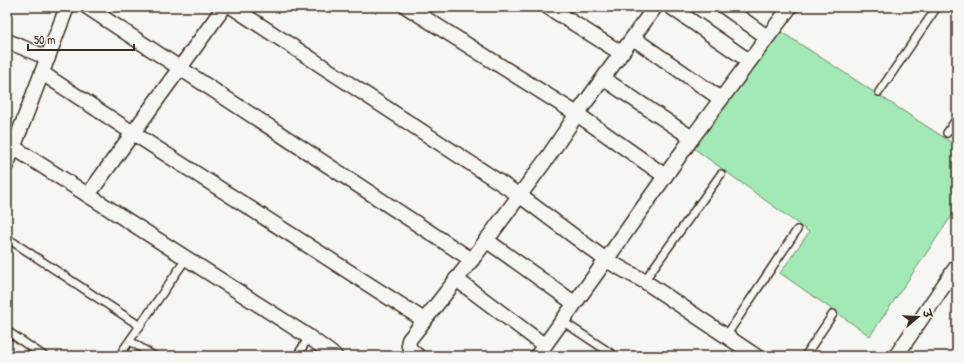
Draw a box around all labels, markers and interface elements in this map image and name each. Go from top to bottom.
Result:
scale bar [28,26,134,52]
text: 50 m [34,31,55,48]
north arrow [898,297,938,337]
text: उ [919,307,936,321]

